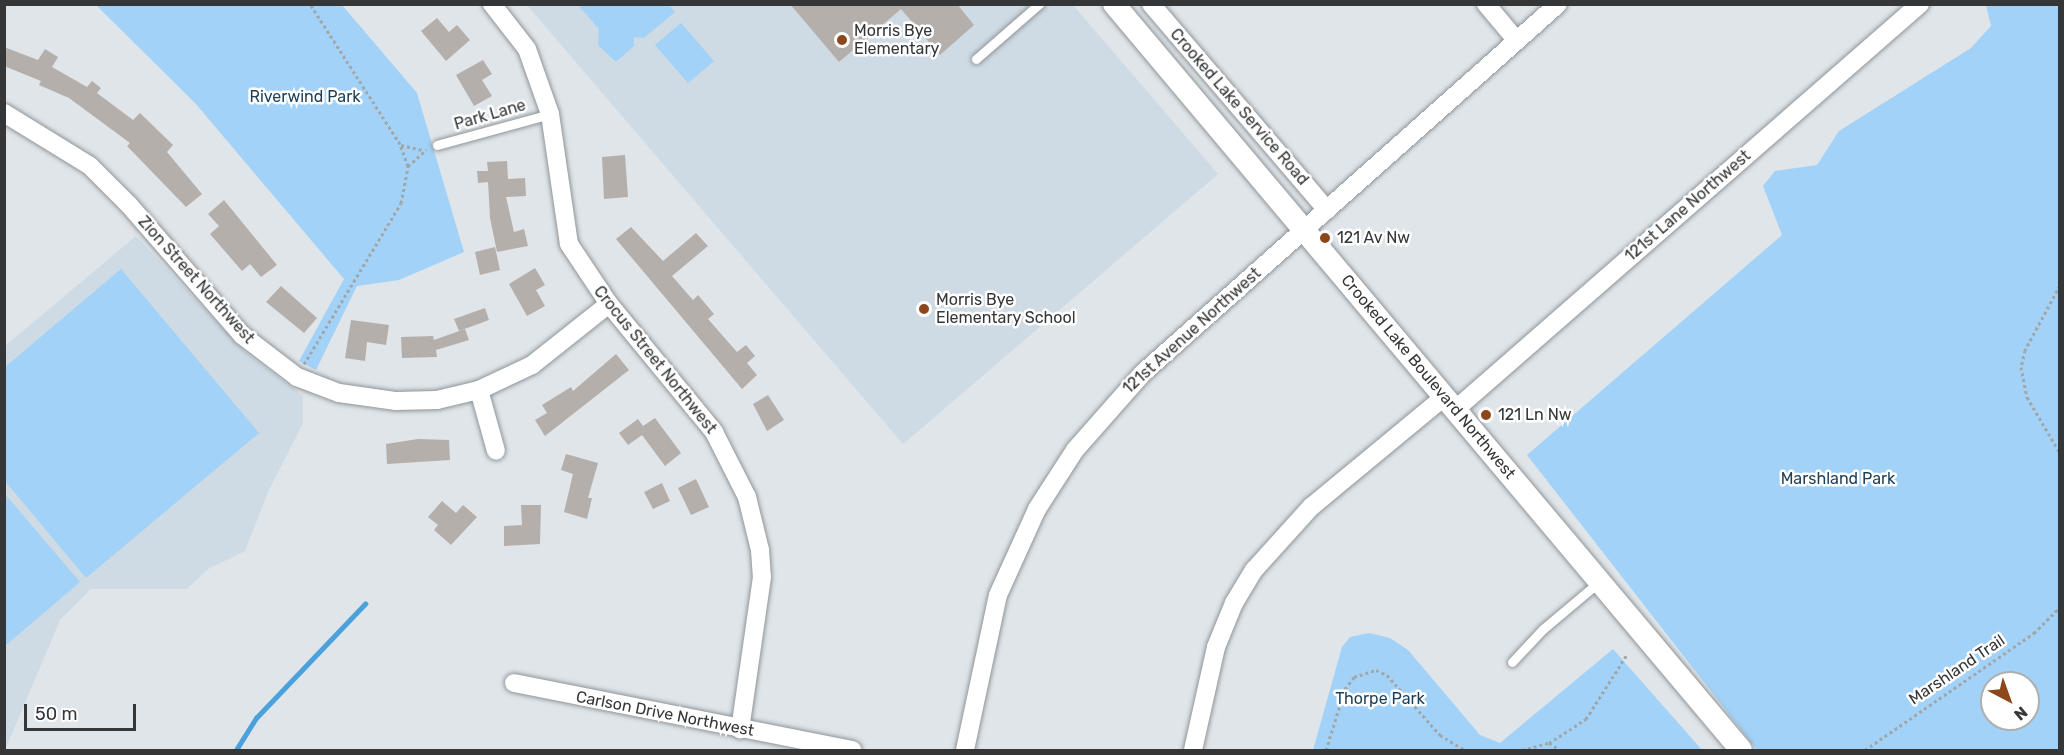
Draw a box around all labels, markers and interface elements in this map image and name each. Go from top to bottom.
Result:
place label: Morris Bye Elementary [854,21,939,59]
street label: Crooked Lake Service Road [1166,25,1312,189]
marker: Morris Bye Elementary [835,33,849,47]
park label: Riverwind Park [249,87,361,107]
street label: Park Lane [452,96,528,134]
street label: 121st Lane Northwest [1621,146,1755,266]
street label: Zion Street Northwest [134,212,258,348]
place label: 121 Av Nw [1337,228,1411,248]
marker: 121 Av Nw [1318,231,1332,245]
street label: 121st Avenue Northwest [1119,264,1265,398]
street label: Crooked Lake Boulevard Northwest [1337,271,1519,483]
street label: Crocus Street Northwest [589,282,721,438]
place label: Morris Bye Elementary School [936,290,1076,328]
marker: Morris Bye Elementary School [917,302,931,316]
place label: 121 Ln Nw [1498,405,1572,425]
marker: 121 Ln Nw [1479,408,1493,422]
park label: Marshland Park [1781,469,1895,489]
street label: Marshland Trail [1905,631,2009,709]
north arrow [1980,671,2040,731]
street label: Carlson Drive Northwest [574,687,756,741]
park label: Thorpe Park [1335,689,1425,709]
scale bar [27,692,140,730]
text: 50 m [35,703,78,725]
text: N [2010,703,2031,724]

